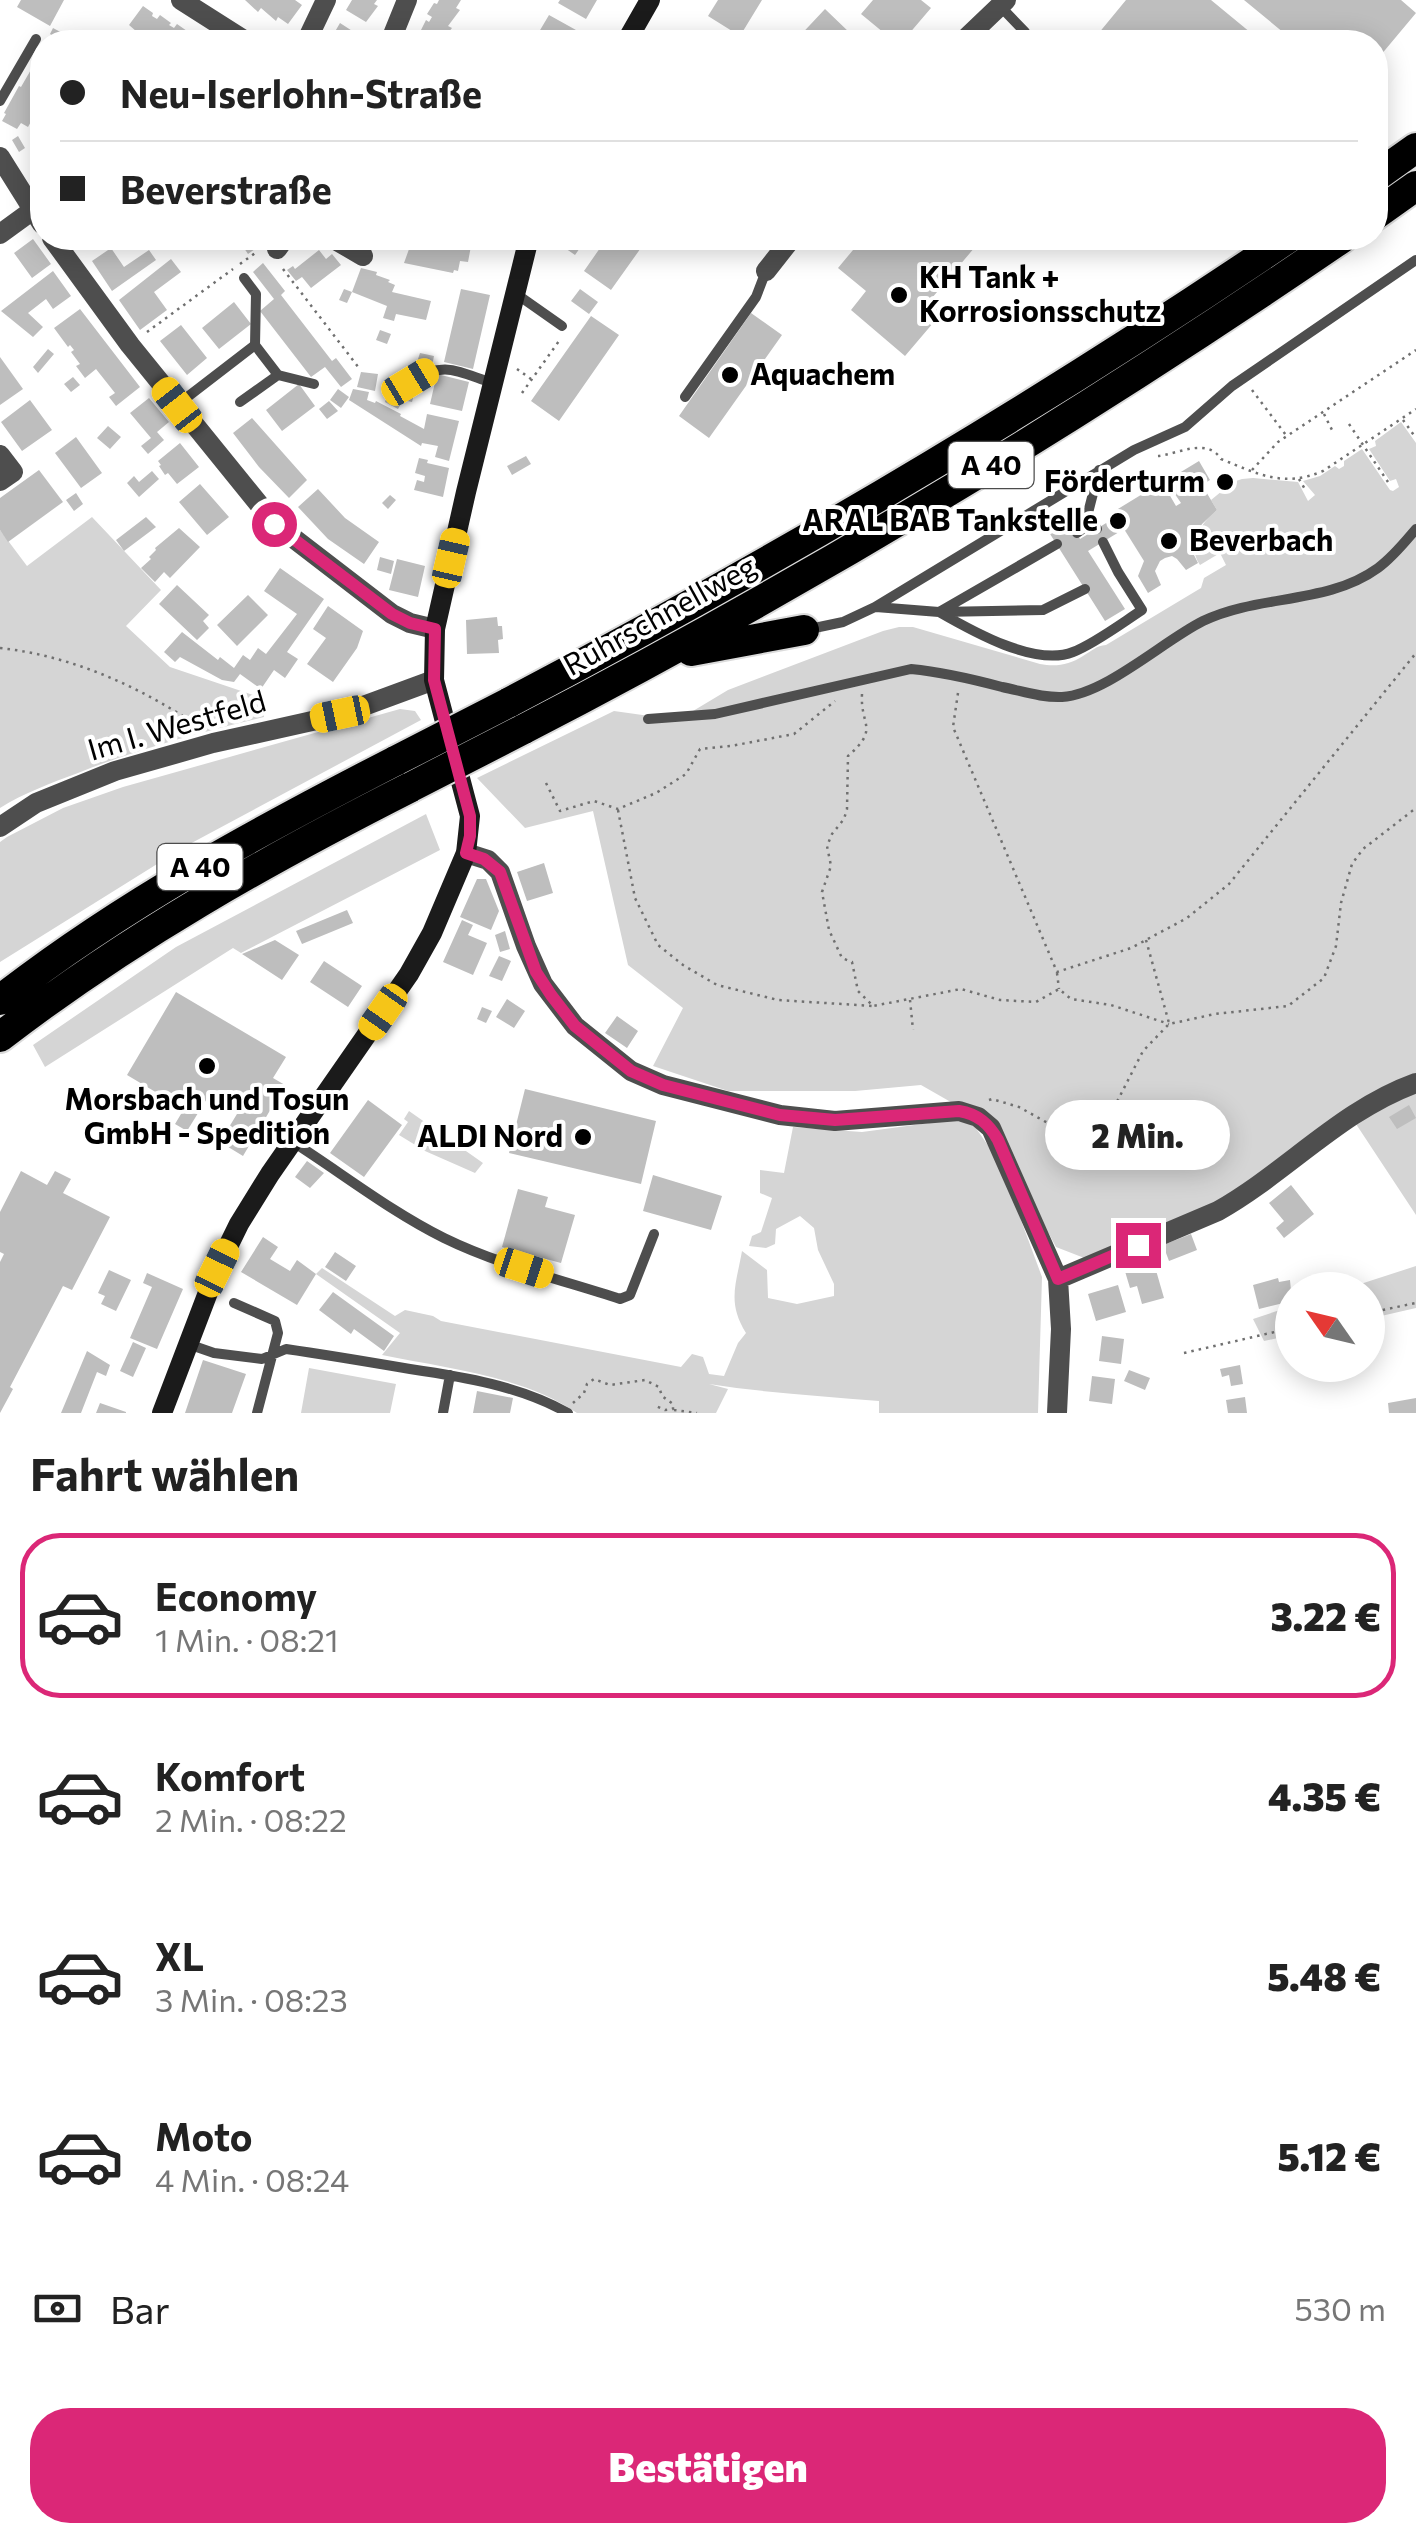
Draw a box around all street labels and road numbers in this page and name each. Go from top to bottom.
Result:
road number: A 40 [948,442,1034,488]
street label: Ruhrschnellweg [556,546,762,682]
street label: Im I. Westfeld [83,681,270,767]
road number: A 40 [158,844,242,890]

